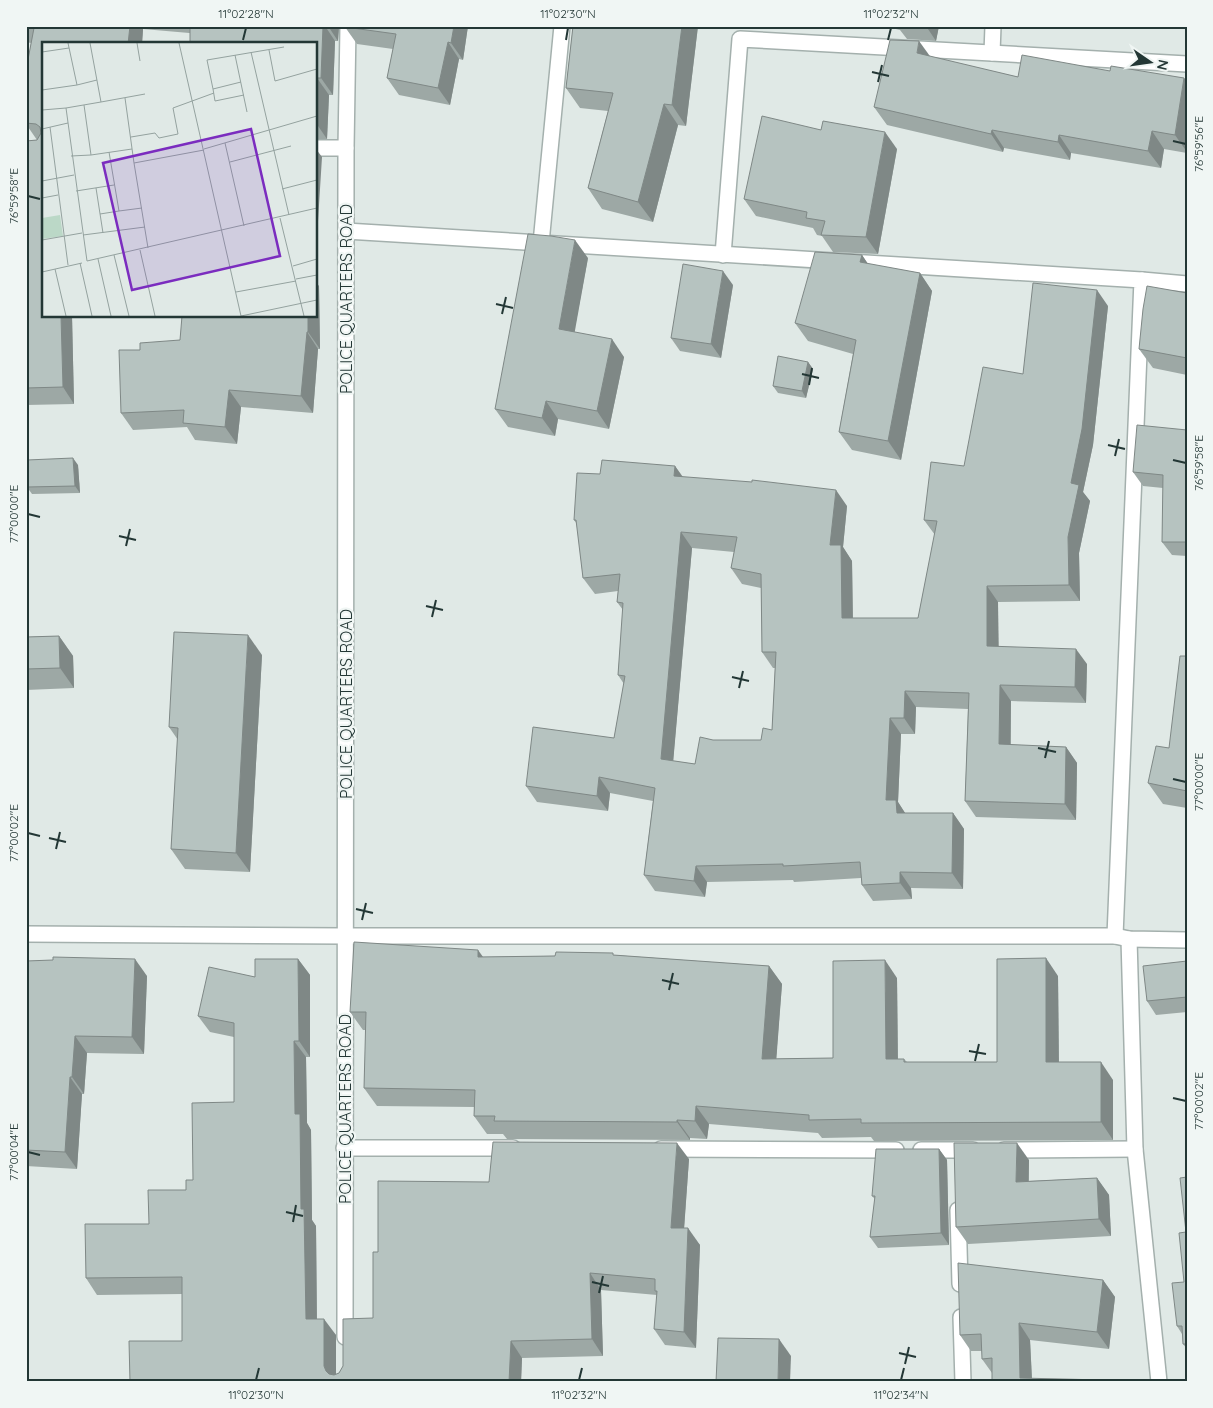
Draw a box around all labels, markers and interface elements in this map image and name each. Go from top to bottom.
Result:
text: 11°02'28"N [218,6,274,21]
text: 11°02'30"N [540,6,596,21]
text: 11°02'32"N [863,6,919,21]
north arrow [1126,38,1176,88]
inset map [42,42,318,318]
text: N [1153,58,1173,72]
text: 76°59'56"E [1191,116,1206,172]
text: 76°59'58"E [6,168,21,224]
street label: POLICE QUARTERS ROAD [336,204,356,394]
text: 76°59'58"E [1191,435,1206,491]
text: 77°00'00"E [6,485,21,543]
street label: POLICE QUARTERS ROAD [336,609,356,799]
text: 77°00'00"E [1191,753,1206,811]
text: 77°00'02"E [6,804,21,862]
street label: POLICE QUARTERS ROAD [335,1014,355,1204]
text: 77°00'02"E [1191,1072,1206,1130]
text: 77°00'04"E [6,1123,21,1181]
text: 11°02'30"N [228,1387,284,1402]
text: 11°02'32"N [551,1387,607,1402]
text: 11°02'34"N [874,1387,928,1402]

